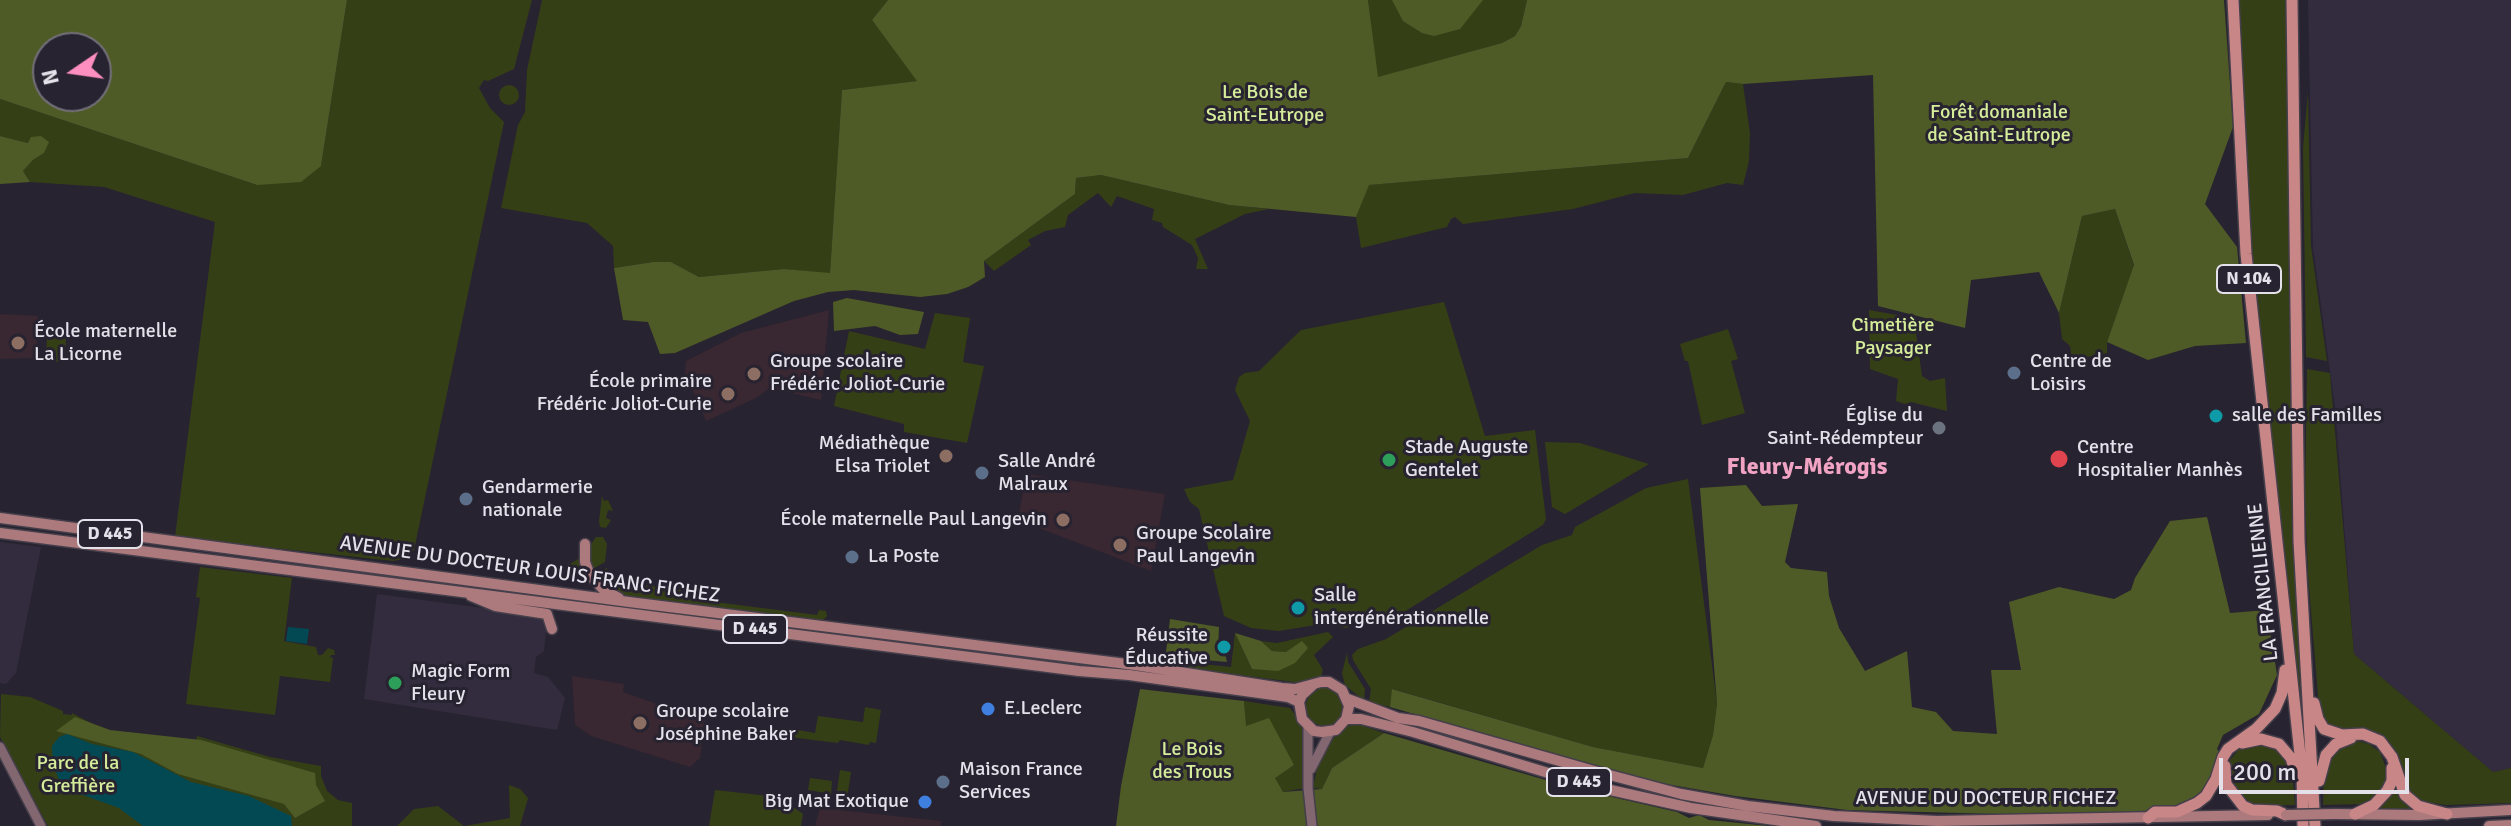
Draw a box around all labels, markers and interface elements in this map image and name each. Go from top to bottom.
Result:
north arrow [32,32,112,112]
text: N [35,67,65,88]
park label: Le Bois de Saint-Eutrope [1206,81,1324,128]
park label: Forêt domaniale de Saint-Eutrope [1927,101,2071,148]
road number: N 104 [2217,265,2281,293]
park label: Cimetière Paysager [1851,314,1935,361]
place label: École maternelle La Licorne [34,320,177,367]
marker: École maternelle La Licorne [9,334,27,352]
place label: Groupe scolaire Frédéric Joliot-Curie [770,350,945,397]
place label: Centre de Loisirs [2030,350,2112,397]
marker: Centre de Loisirs [2005,364,2023,382]
marker: Groupe scolaire Frédéric Joliot-Curie [745,365,763,383]
place label: École primaire Frédéric Joliot-Curie [537,370,712,417]
marker: École primaire Frédéric Joliot-Curie [719,385,737,403]
place label: Église du Saint-Rédempteur [1767,404,1923,451]
place label: salle des Familles [2232,404,2382,428]
marker: salle des Familles [2207,407,2225,425]
marker: Église du Saint-Rédempteur [1930,419,1948,437]
place label: Médiathèque Elsa Triolet [819,432,930,479]
place label: Stade Auguste Gentelet [1405,436,1528,483]
place label: Centre Hospitalier Manhès [2077,436,2243,483]
marker: Médiathèque Elsa Triolet [937,447,955,465]
marker: Centre Hospitalier Manhès [2048,448,2070,470]
place label: Salle André Malraux [998,450,1096,497]
marker: Stade Auguste Gentelet [1380,451,1398,469]
district label: Fleury-Mérogis [1727,454,1887,482]
marker: Salle André Malraux [973,464,991,482]
place label: Gendarmerie nationale [482,476,593,523]
marker: Gendarmerie nationale [457,490,475,508]
street label: LA FRANCILIENNE [2244,502,2284,662]
place label: École maternelle Paul Langevin [780,508,1047,532]
marker: École maternelle Paul Langevin [1054,511,1072,529]
road number: D 445 [78,520,142,548]
place label: Groupe Scolaire Paul Langevin [1136,522,1272,569]
street label: AVENUE DU DOCTEUR LOUIS FRANC FICHEZ [338,531,722,609]
marker: Groupe Scolaire Paul Langevin [1111,536,1129,554]
place label: La Poste [868,545,940,569]
marker: La Poste [843,548,861,566]
place label: Salle intergénérationnelle [1314,584,1489,631]
marker: Salle intergénérationnelle [1289,599,1307,617]
road number: D 445 [723,615,787,643]
place label: Réussite Éducative [1125,624,1208,671]
marker: Réussite Éducative [1215,638,1233,656]
place label: Magic Form Fleury [411,660,511,707]
marker: Magic Form Fleury [386,674,404,692]
place label: E.Leclerc [1004,697,1082,721]
place label: Groupe scolaire Joséphine Baker [656,700,796,747]
marker: E.Leclerc [979,700,997,718]
marker: Groupe scolaire Joséphine Baker [631,714,649,732]
park label: Le Bois des Trous [1152,738,1232,785]
scale bar [2223,742,2413,792]
park label: Parc de la Greffière [37,752,119,799]
text: 200 m [2233,757,2296,787]
place label: Maison France Services [959,758,1083,805]
road number: D 445 [1547,768,1611,796]
marker: Maison France Services [934,773,952,791]
street label: AVENUE DU DOCTEUR FICHEZ [1855,787,2117,811]
place label: Big Mat Exotique [765,790,909,814]
marker: Big Mat Exotique [916,793,934,811]

